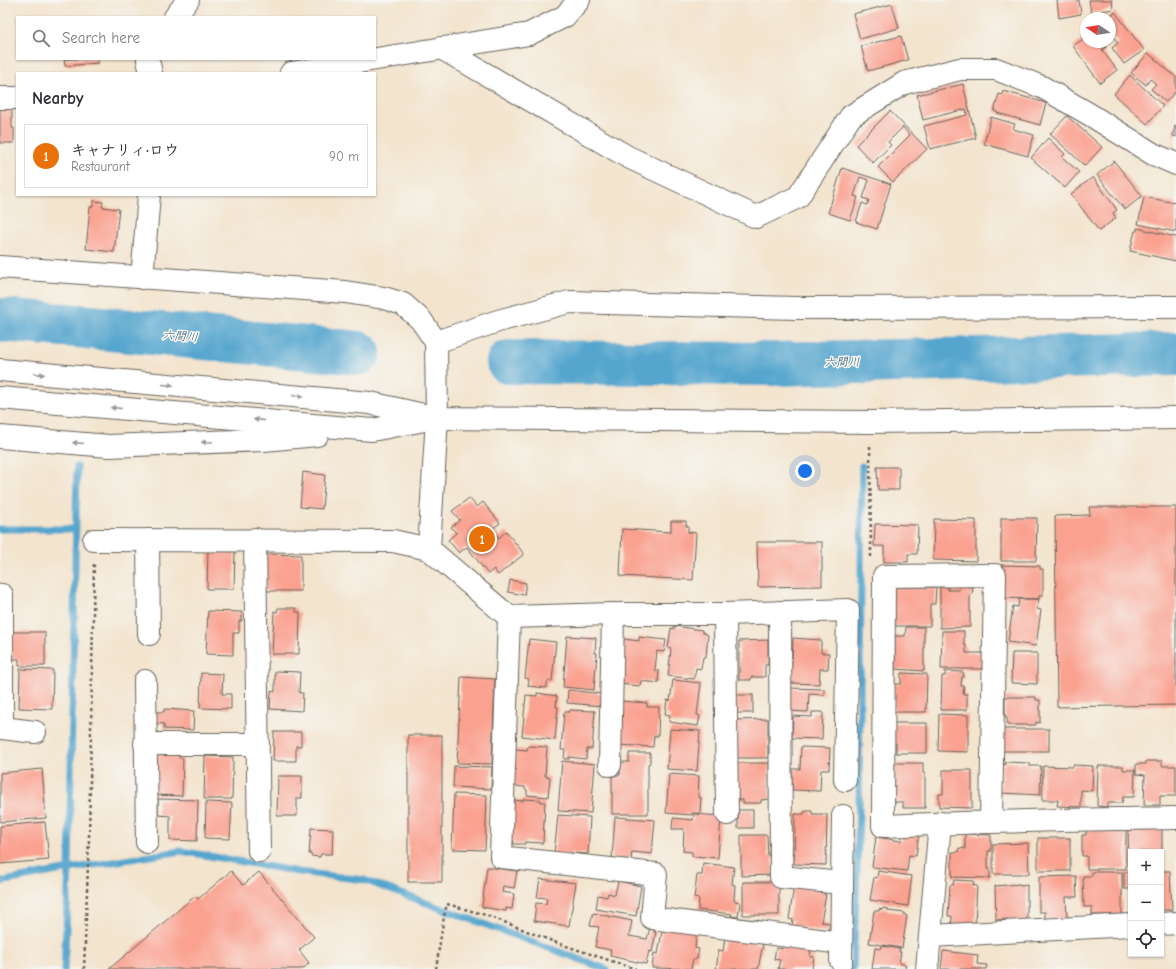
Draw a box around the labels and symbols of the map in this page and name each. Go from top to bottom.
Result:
north arrow [1080,12,1116,48]
water label: 六間川 [161,327,199,345]
water label: 六間川 [824,355,860,369]
one-way arrow [33,370,45,377]
one-way arrow [162,382,174,388]
one-way arrow [292,393,304,400]
one-way arrow [110,404,122,411]
one-way arrow [253,417,265,424]
one-way arrow [200,439,213,445]
one-way arrow [72,440,84,447]
your location [795,461,815,481]
pin: 1 [469,524,495,554]

